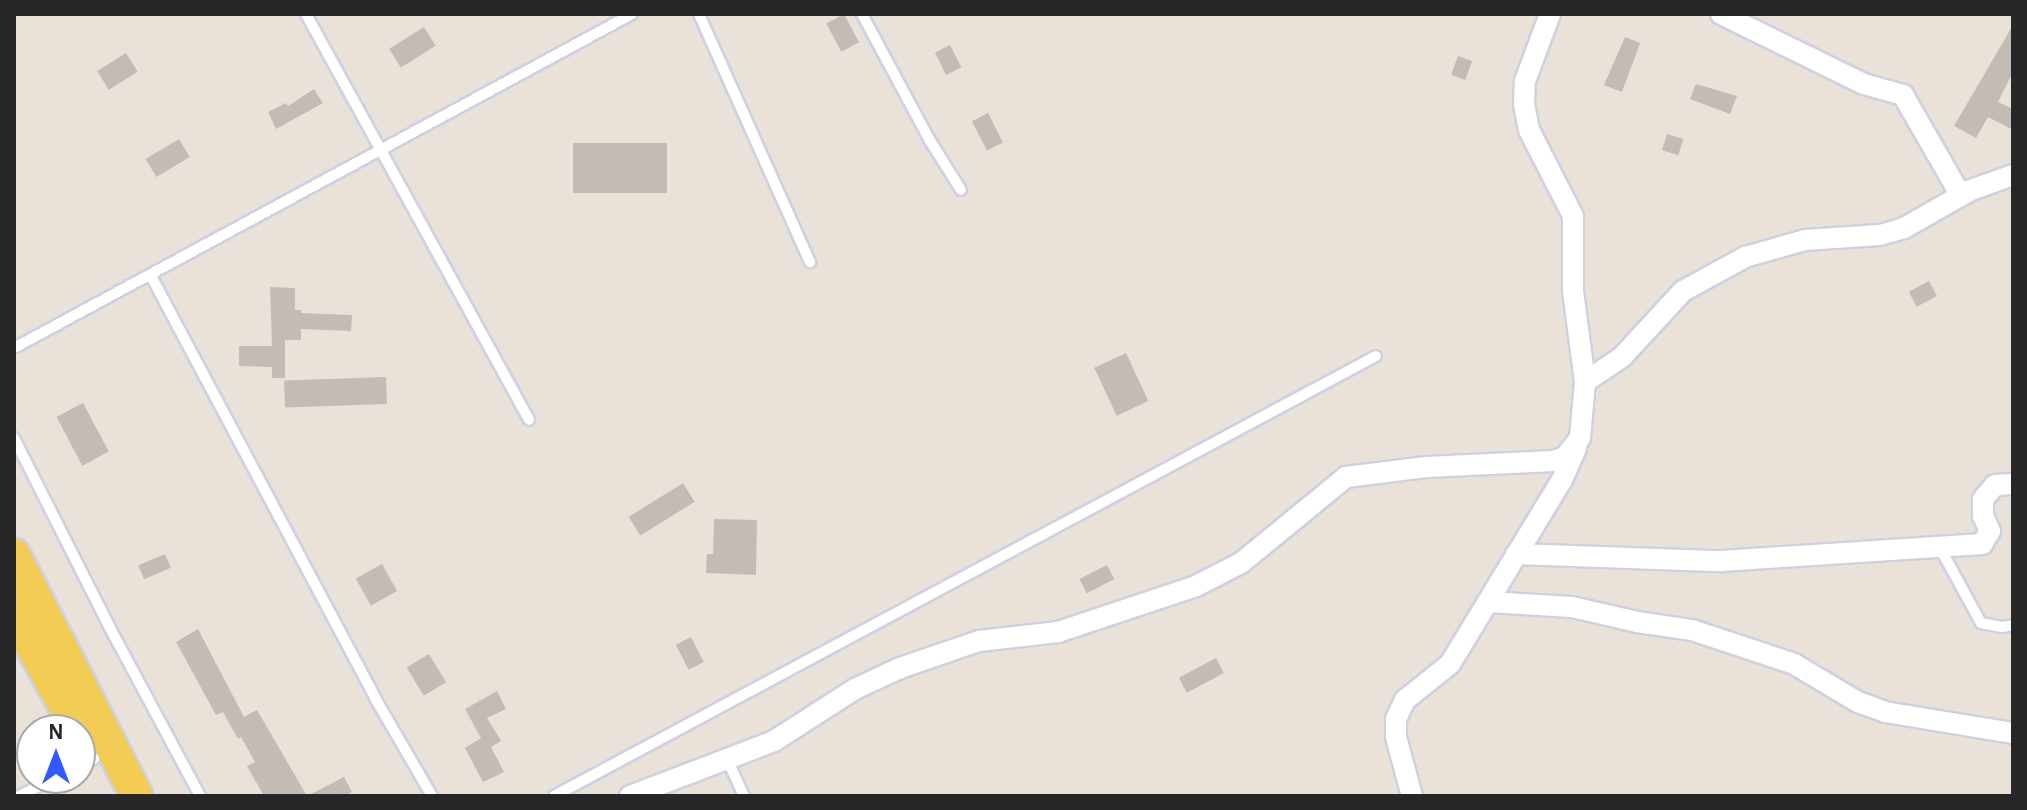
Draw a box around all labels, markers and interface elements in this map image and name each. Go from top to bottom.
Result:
north arrow [16,714,96,794]
text: N [48,721,64,743]

